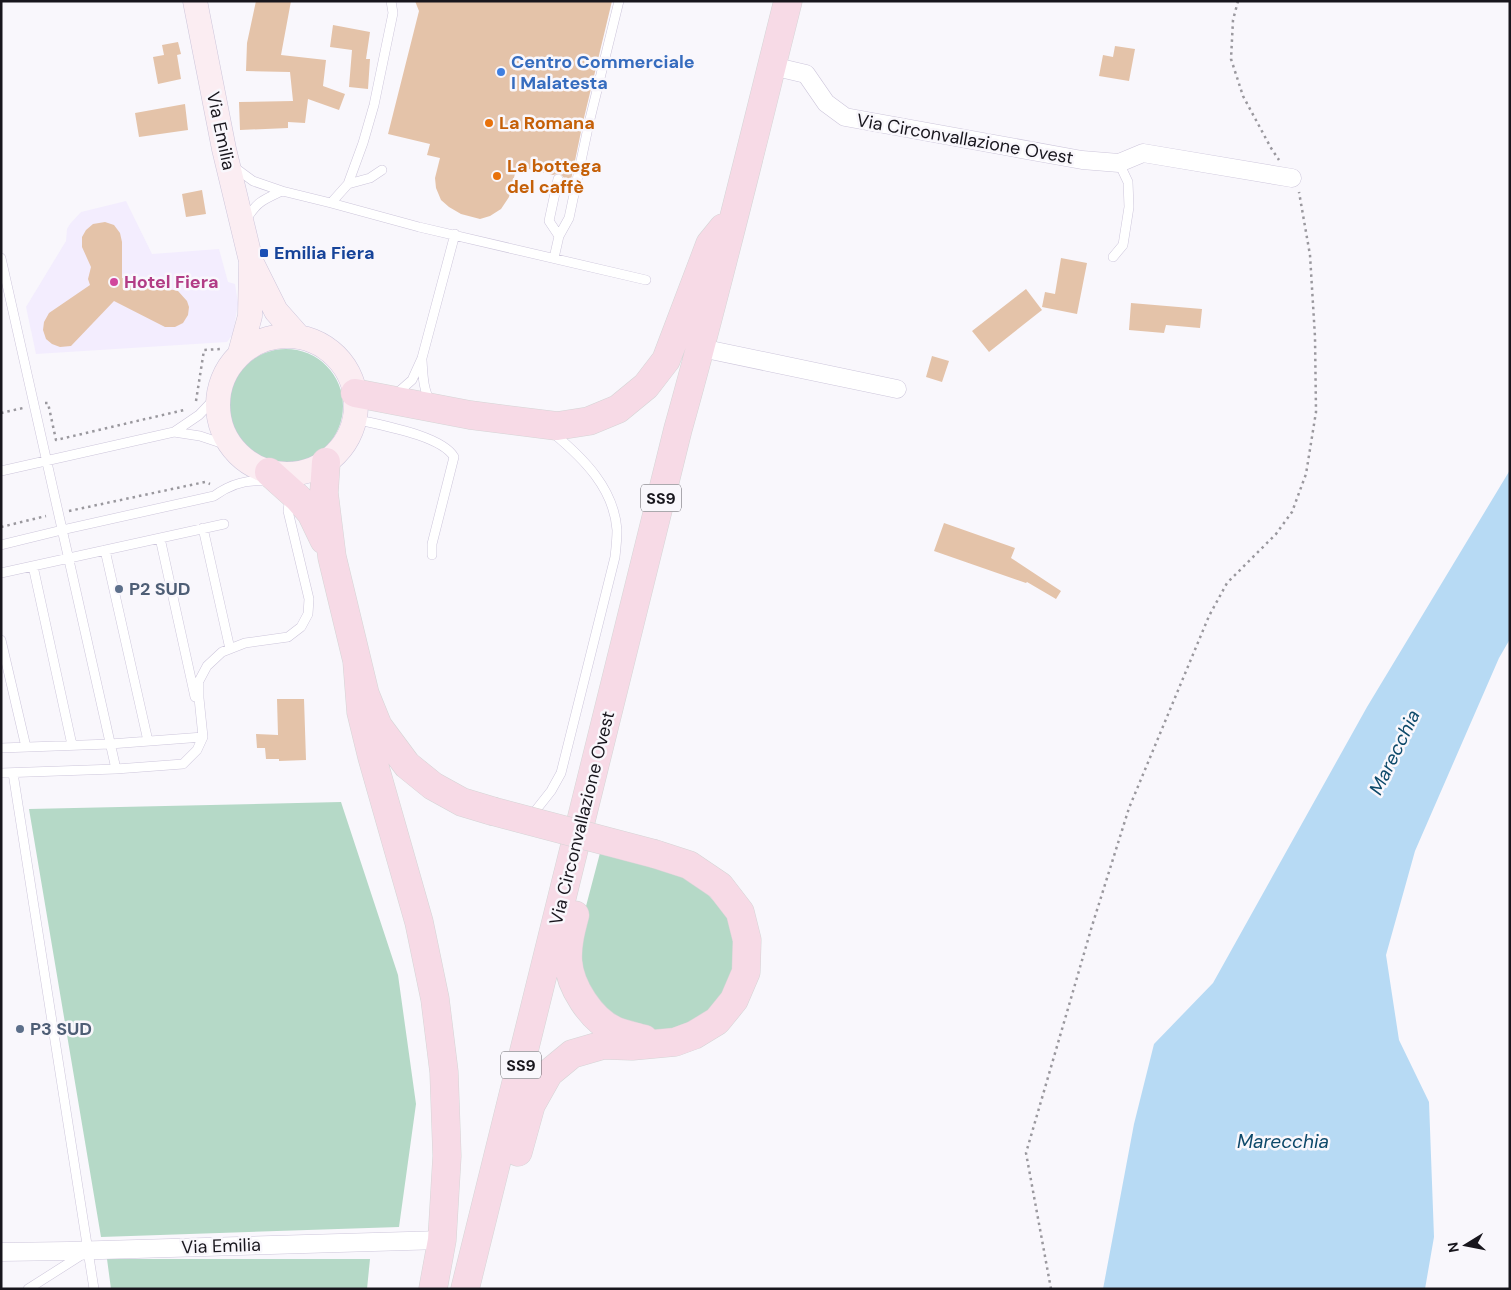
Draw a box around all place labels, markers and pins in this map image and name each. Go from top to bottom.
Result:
place label: Centro Commerciale I Malatesta [511,50,695,95]
marker: Centro Commerciale I Malatesta [495,66,507,78]
place label: La Romana [499,111,595,135]
marker: La Romana [483,117,495,129]
place label: La bottega del caffè [507,154,601,199]
marker: La bottega del caffè [491,170,503,182]
place label: Emilia Fiera [274,241,375,265]
marker: Emilia Fiera [258,247,270,259]
place label: Hotel Fiera [124,270,219,294]
marker: Hotel Fiera [108,276,120,288]
place label: P2 SUD [129,577,191,601]
marker: P2 SUD [113,583,125,595]
place label: P3 SUD [30,1017,92,1041]
marker: P3 SUD [14,1023,26,1035]

